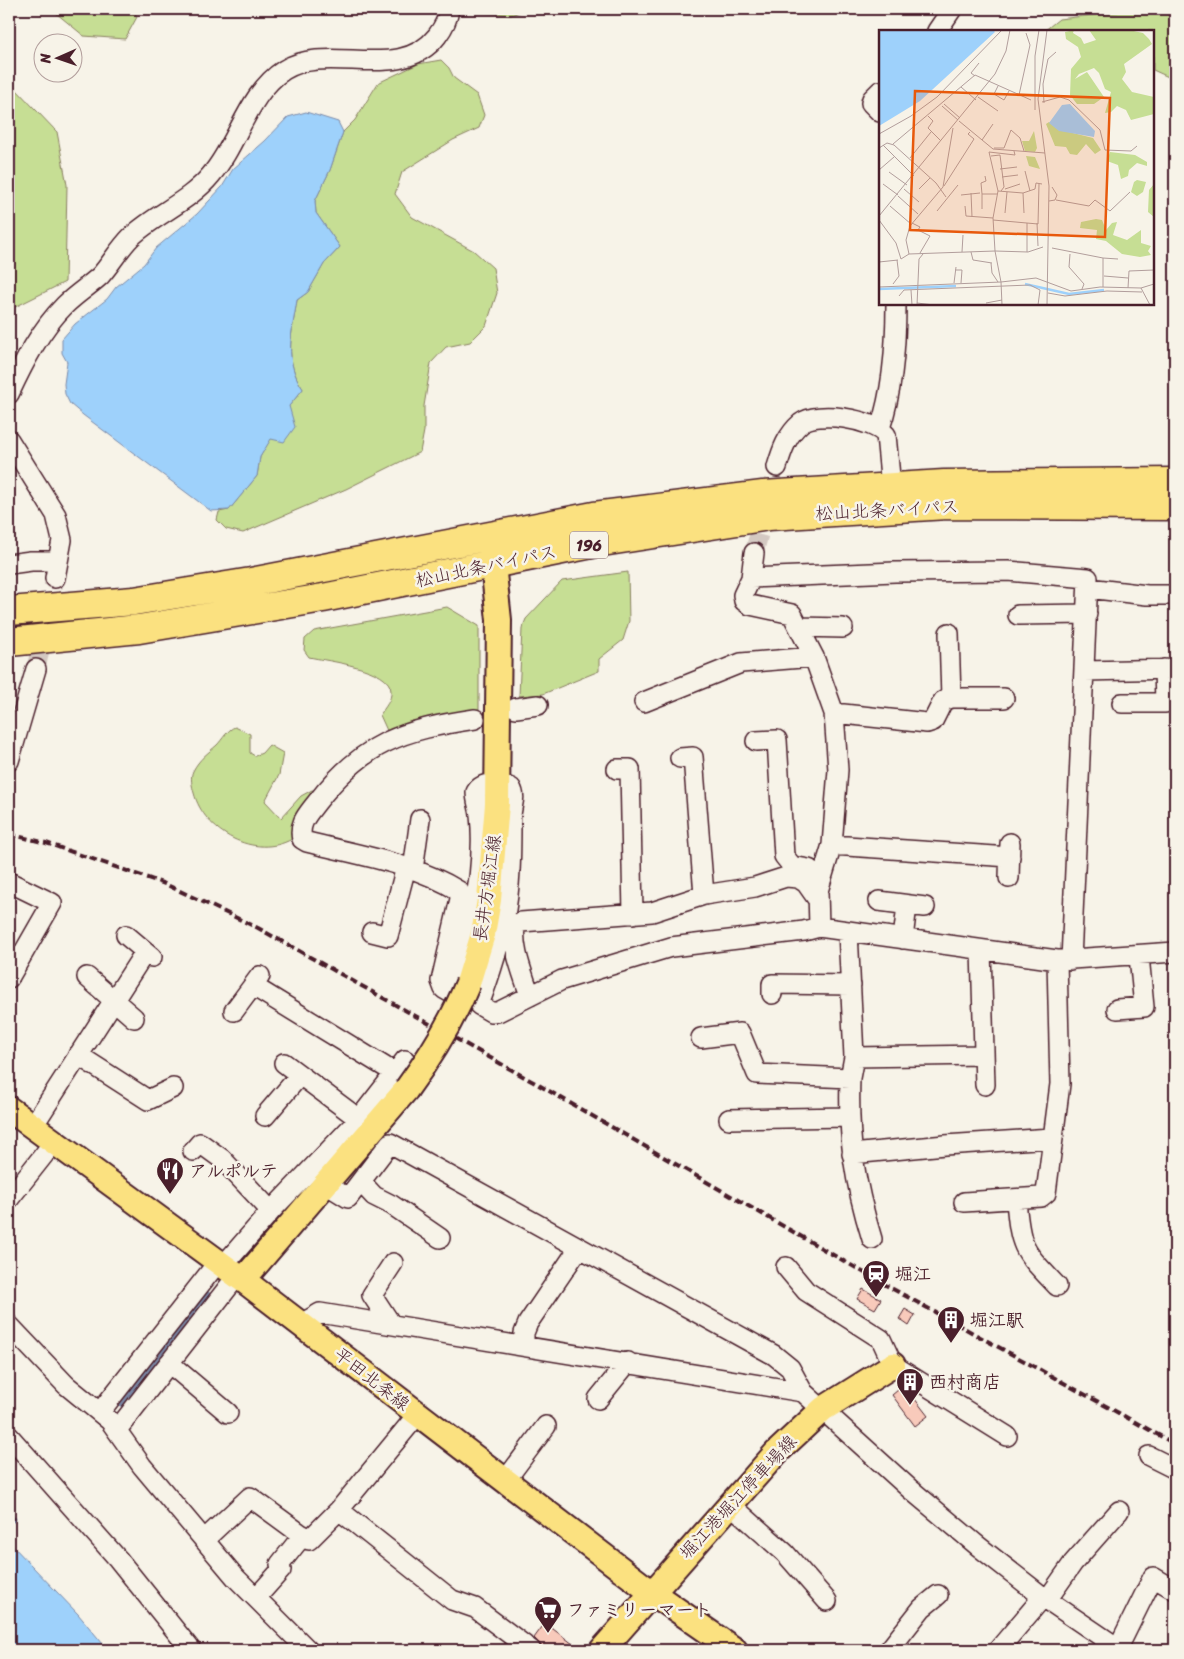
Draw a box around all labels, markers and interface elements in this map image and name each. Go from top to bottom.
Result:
inset map [879,30,1154,305]
north arrow [32,32,82,82]
text: N [33,53,58,65]
street label: 松山北条バイパス [814,490,960,530]
road number: 196 [570,532,608,558]
street label: 松山北条バイパス [412,535,560,597]
street label: 長井方堀江線 [464,832,510,944]
place label: アルポルテ [189,1155,278,1187]
restaurant icon: アルポルテ [155,1156,185,1195]
place label: 堀江 [895,1258,931,1290]
station icon: 堀江 [861,1259,891,1298]
place label: 堀江駅 [970,1304,1024,1336]
building icon: 堀江駅 [936,1305,966,1344]
street label: 平田北条線 [327,1339,417,1419]
place label: 西村商店 [929,1366,1001,1398]
building icon: 西村商店 [895,1367,925,1406]
street label: 堀江港堀江停車場線 [671,1427,805,1567]
place label: ファミリーマート [567,1594,712,1626]
supermarket icon: ファミリーマート [533,1595,563,1634]

